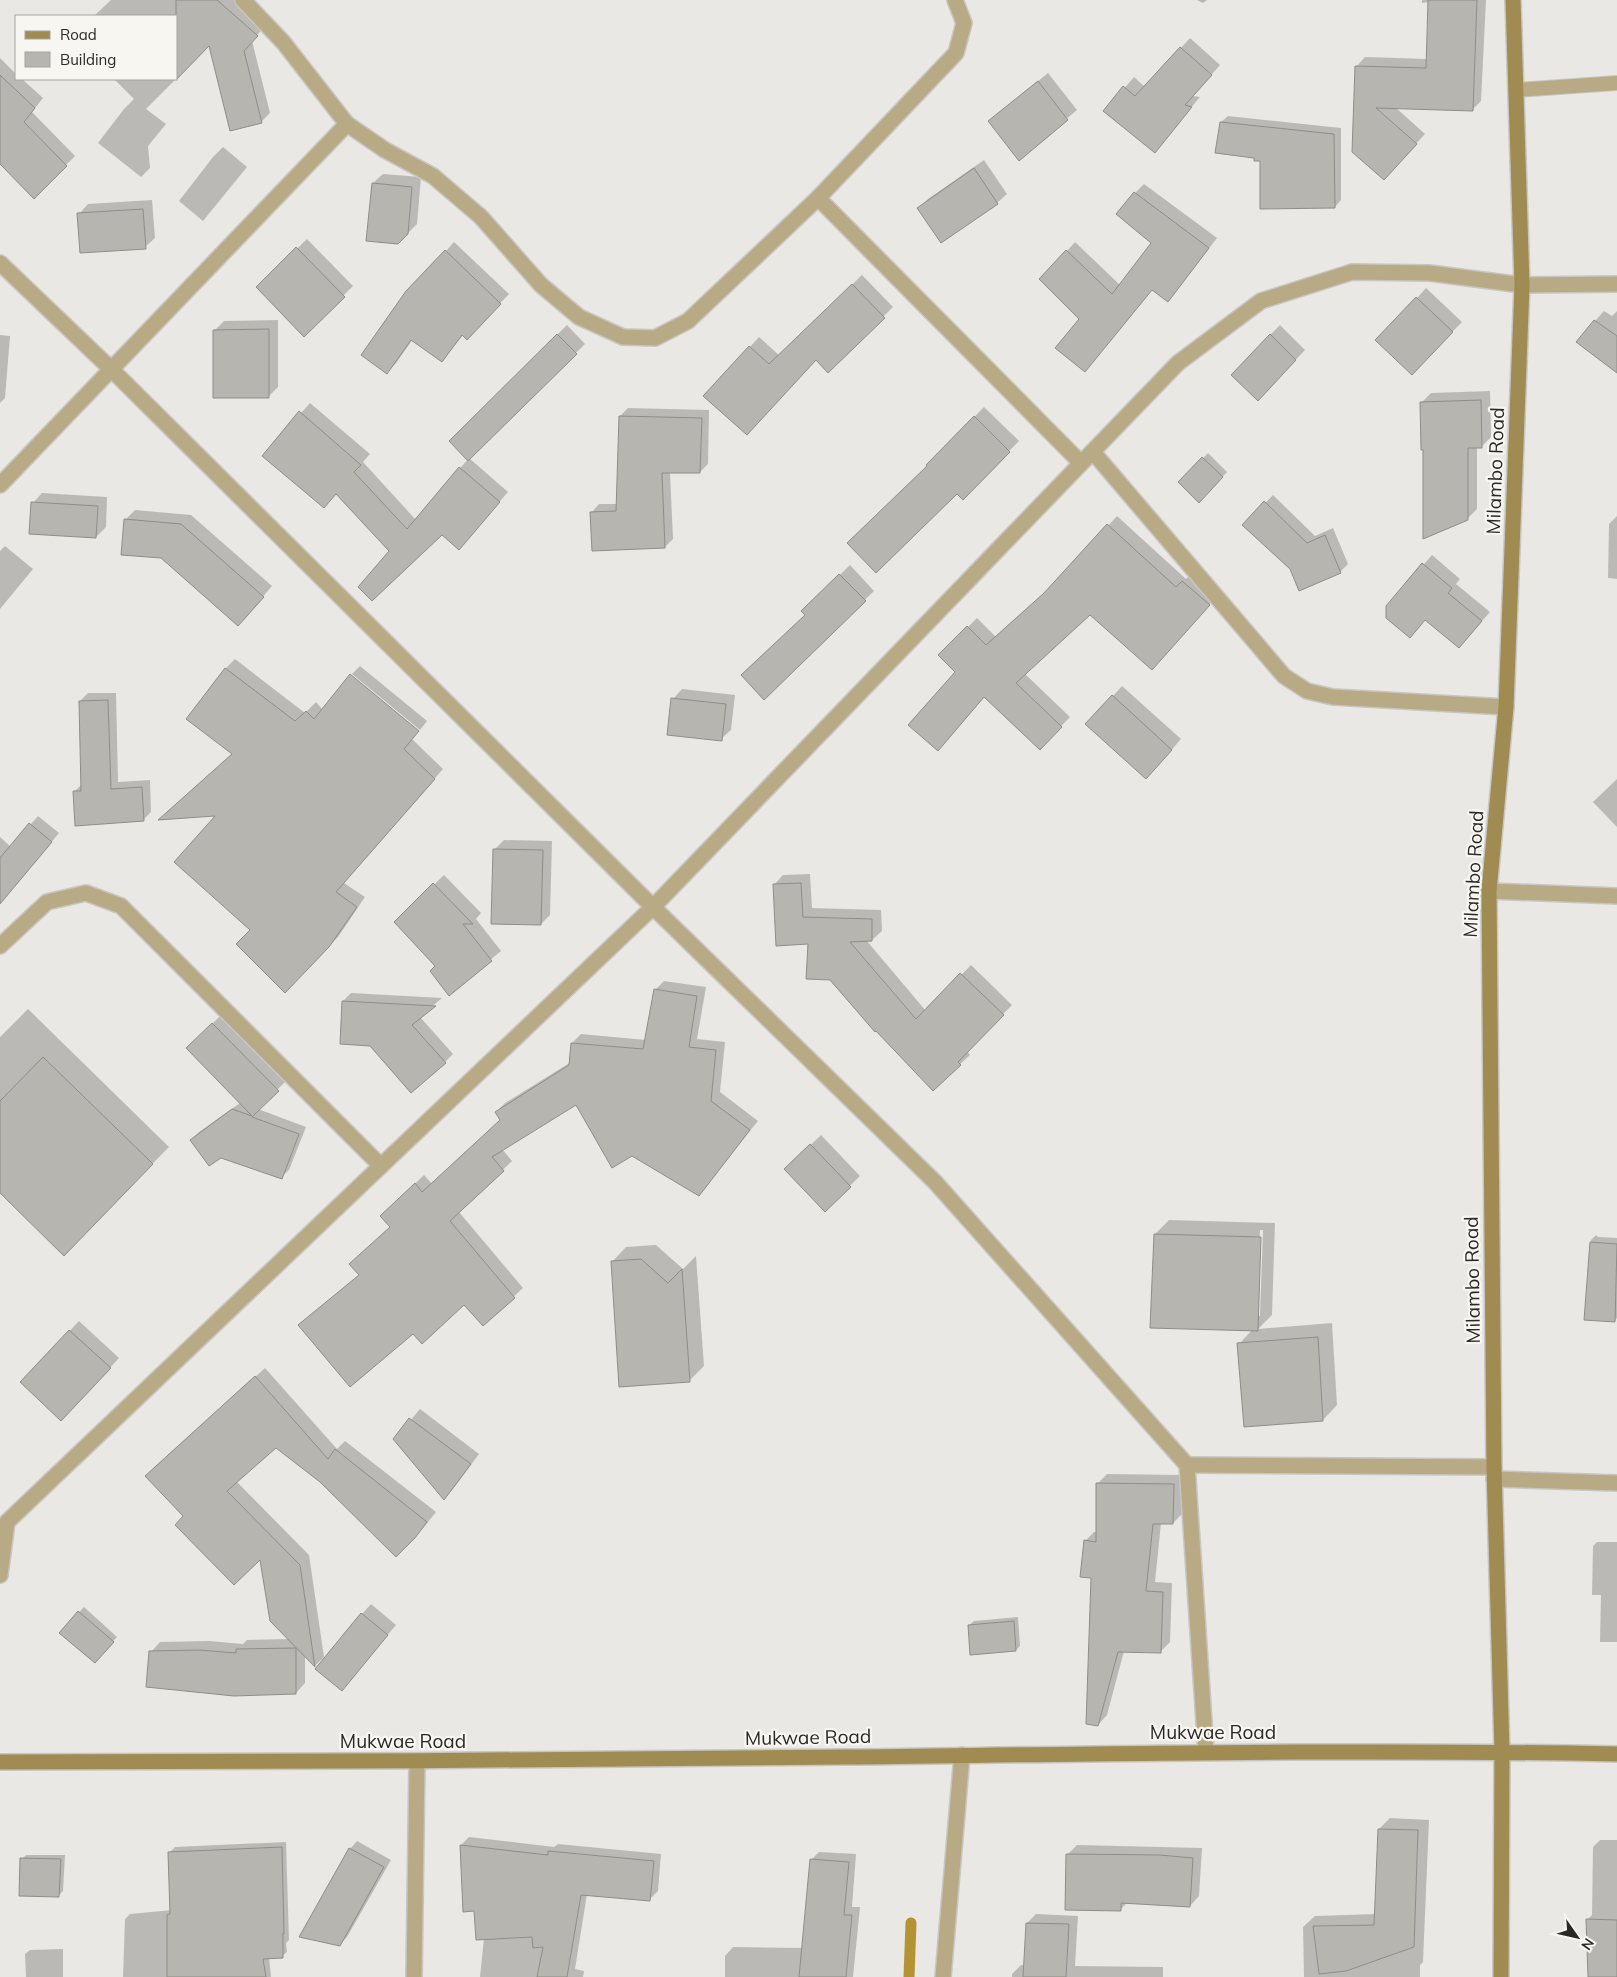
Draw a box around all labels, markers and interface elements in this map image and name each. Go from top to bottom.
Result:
legend [15,15,178,80]
text: Road [60,25,97,44]
text: Building [60,50,116,69]
street label: Milambo Road [1481,407,1509,535]
street label: Milambo Road [1458,810,1488,938]
street label: Milambo Road [1459,1216,1485,1344]
street label: Mukwae Road [1150,1720,1276,1744]
street label: Mukwae Road [745,1724,871,1750]
street label: Mukwae Road [340,1729,466,1753]
north arrow [1552,1912,1602,1962]
text: N [1577,1935,1598,1954]

